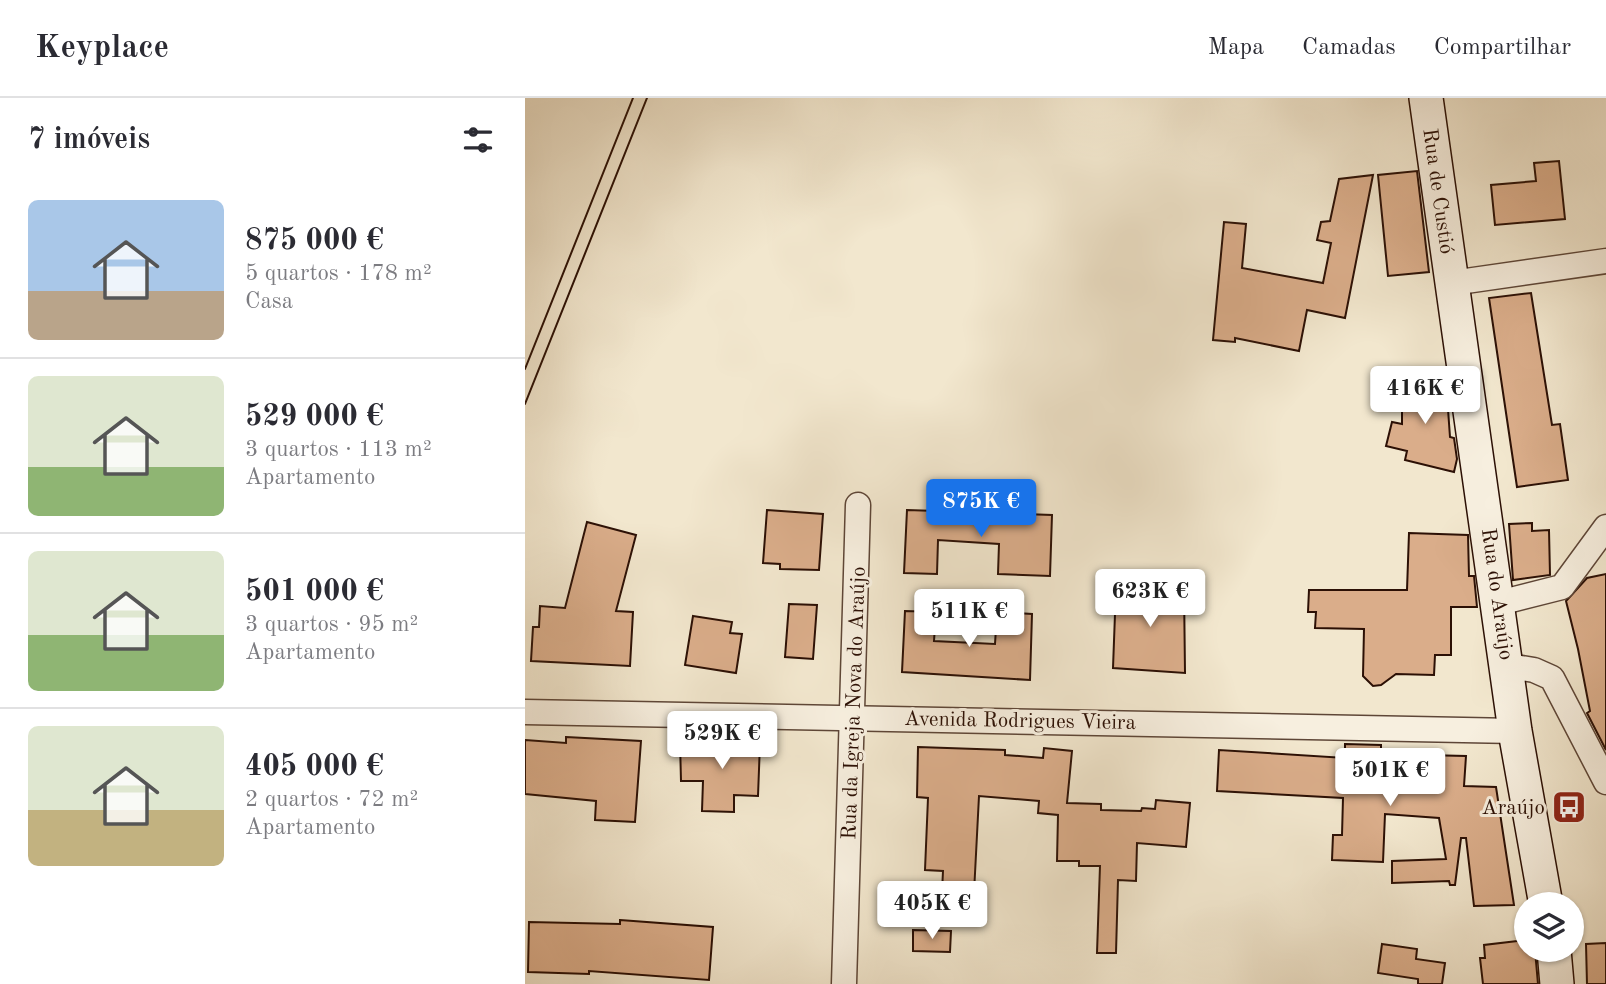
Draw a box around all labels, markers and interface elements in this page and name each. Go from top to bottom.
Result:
text: Keyplace [35,32,169,65]
text: Mapa [1208,36,1264,60]
text: Camadas [1302,36,1396,60]
text: Compartilhar [1434,36,1571,60]
icon: filters [459,121,497,159]
text: 7 imóveis [28,125,150,155]
street label: Rua de Custió [1418,127,1457,255]
text: 875 000 € [245,226,384,256]
icon: home [84,228,168,312]
text: 5 quartos · 178 m² [245,262,432,285]
text: Casa [245,290,293,313]
pin: 416K € [1368,366,1482,426]
text: 416K € [1386,377,1464,400]
text: 529 000 € [245,402,384,432]
icon: home [84,404,168,488]
text: 3 quartos · 113 m² [245,438,432,461]
text: Apartamento [245,466,375,489]
pin: 875K € [924,480,1038,539]
text: 875K € [942,490,1020,513]
street label: Rua do Araújo [1477,527,1516,662]
street label: Rua da Igreja Nova do Araújo [839,566,870,840]
pin: 623K € [1093,570,1207,629]
text: 501 000 € [245,577,384,607]
icon: home [84,579,168,663]
text: 623K € [1111,580,1189,603]
pin: 511K € [912,589,1026,649]
text: 511K € [930,600,1008,623]
text: 3 quartos · 95 m² [245,613,418,636]
text: Apartamento [245,641,375,664]
street label: Avenida Rodrigues Vieira [904,709,1136,734]
pin: 529K € [665,712,779,771]
text: 529K € [683,722,761,745]
pin: 501K € [1333,748,1447,808]
text: 405 000 € [245,752,384,782]
icon: home [84,754,168,838]
text: 501K € [1351,759,1429,782]
text: 2 quartos · 72 m² [245,788,418,811]
bus stop icon: Araújo [1550,788,1588,826]
place label: Araújo [1482,798,1545,819]
text: Apartamento [245,816,375,839]
pin: 405K € [875,882,989,941]
text: 405K € [893,892,971,915]
map controls [1514,892,1584,962]
button: layers [1514,892,1584,962]

